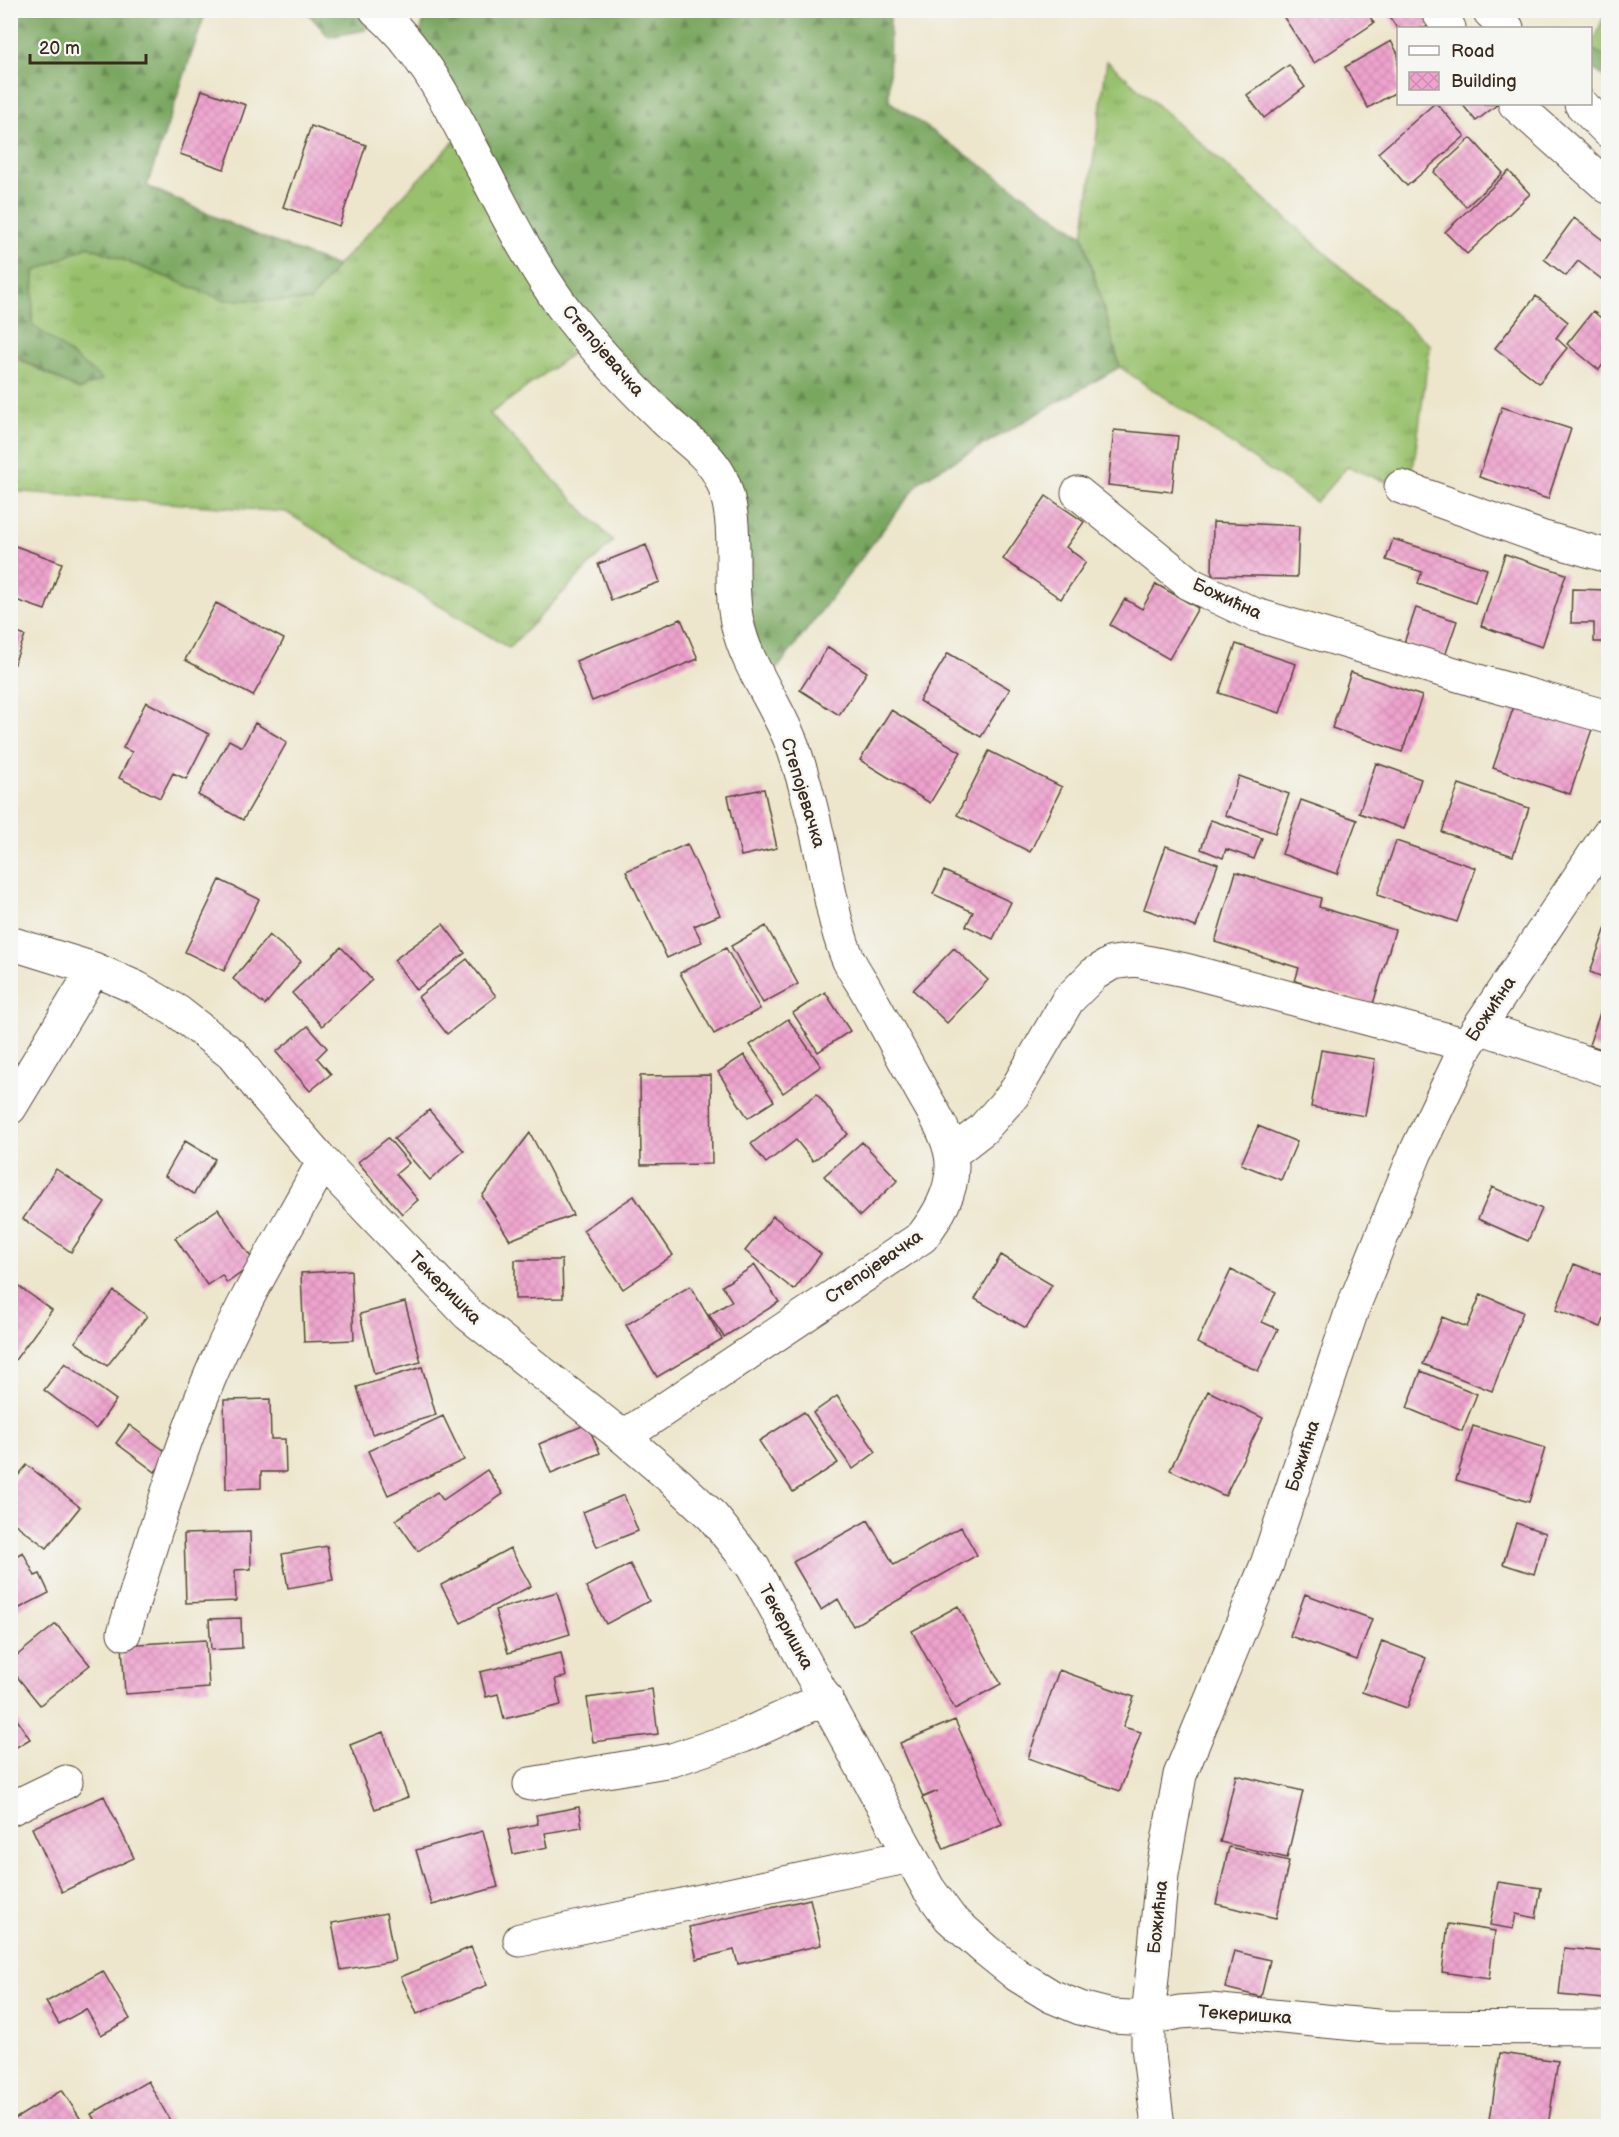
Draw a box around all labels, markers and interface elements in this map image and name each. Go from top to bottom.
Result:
scale bar [30,27,146,65]
legend [1397,27,1592,105]
text: 20 m [39,38,80,59]
text: Road [1451,41,1495,62]
text: Building [1451,71,1517,92]
street label: Степојевачка [558,301,648,401]
street label: Божићна [1189,574,1265,624]
street label: Степојевачка [776,735,830,851]
street label: Божићна [1462,972,1521,1046]
street label: Степојевачка [821,1226,927,1308]
street label: Текеришка [404,1247,486,1329]
street label: Божићна [1282,1417,1325,1494]
street label: Текеришка [754,1581,818,1674]
street label: Божићна [1144,1879,1172,1955]
street label: Текеришка [1197,2001,1293,2029]

